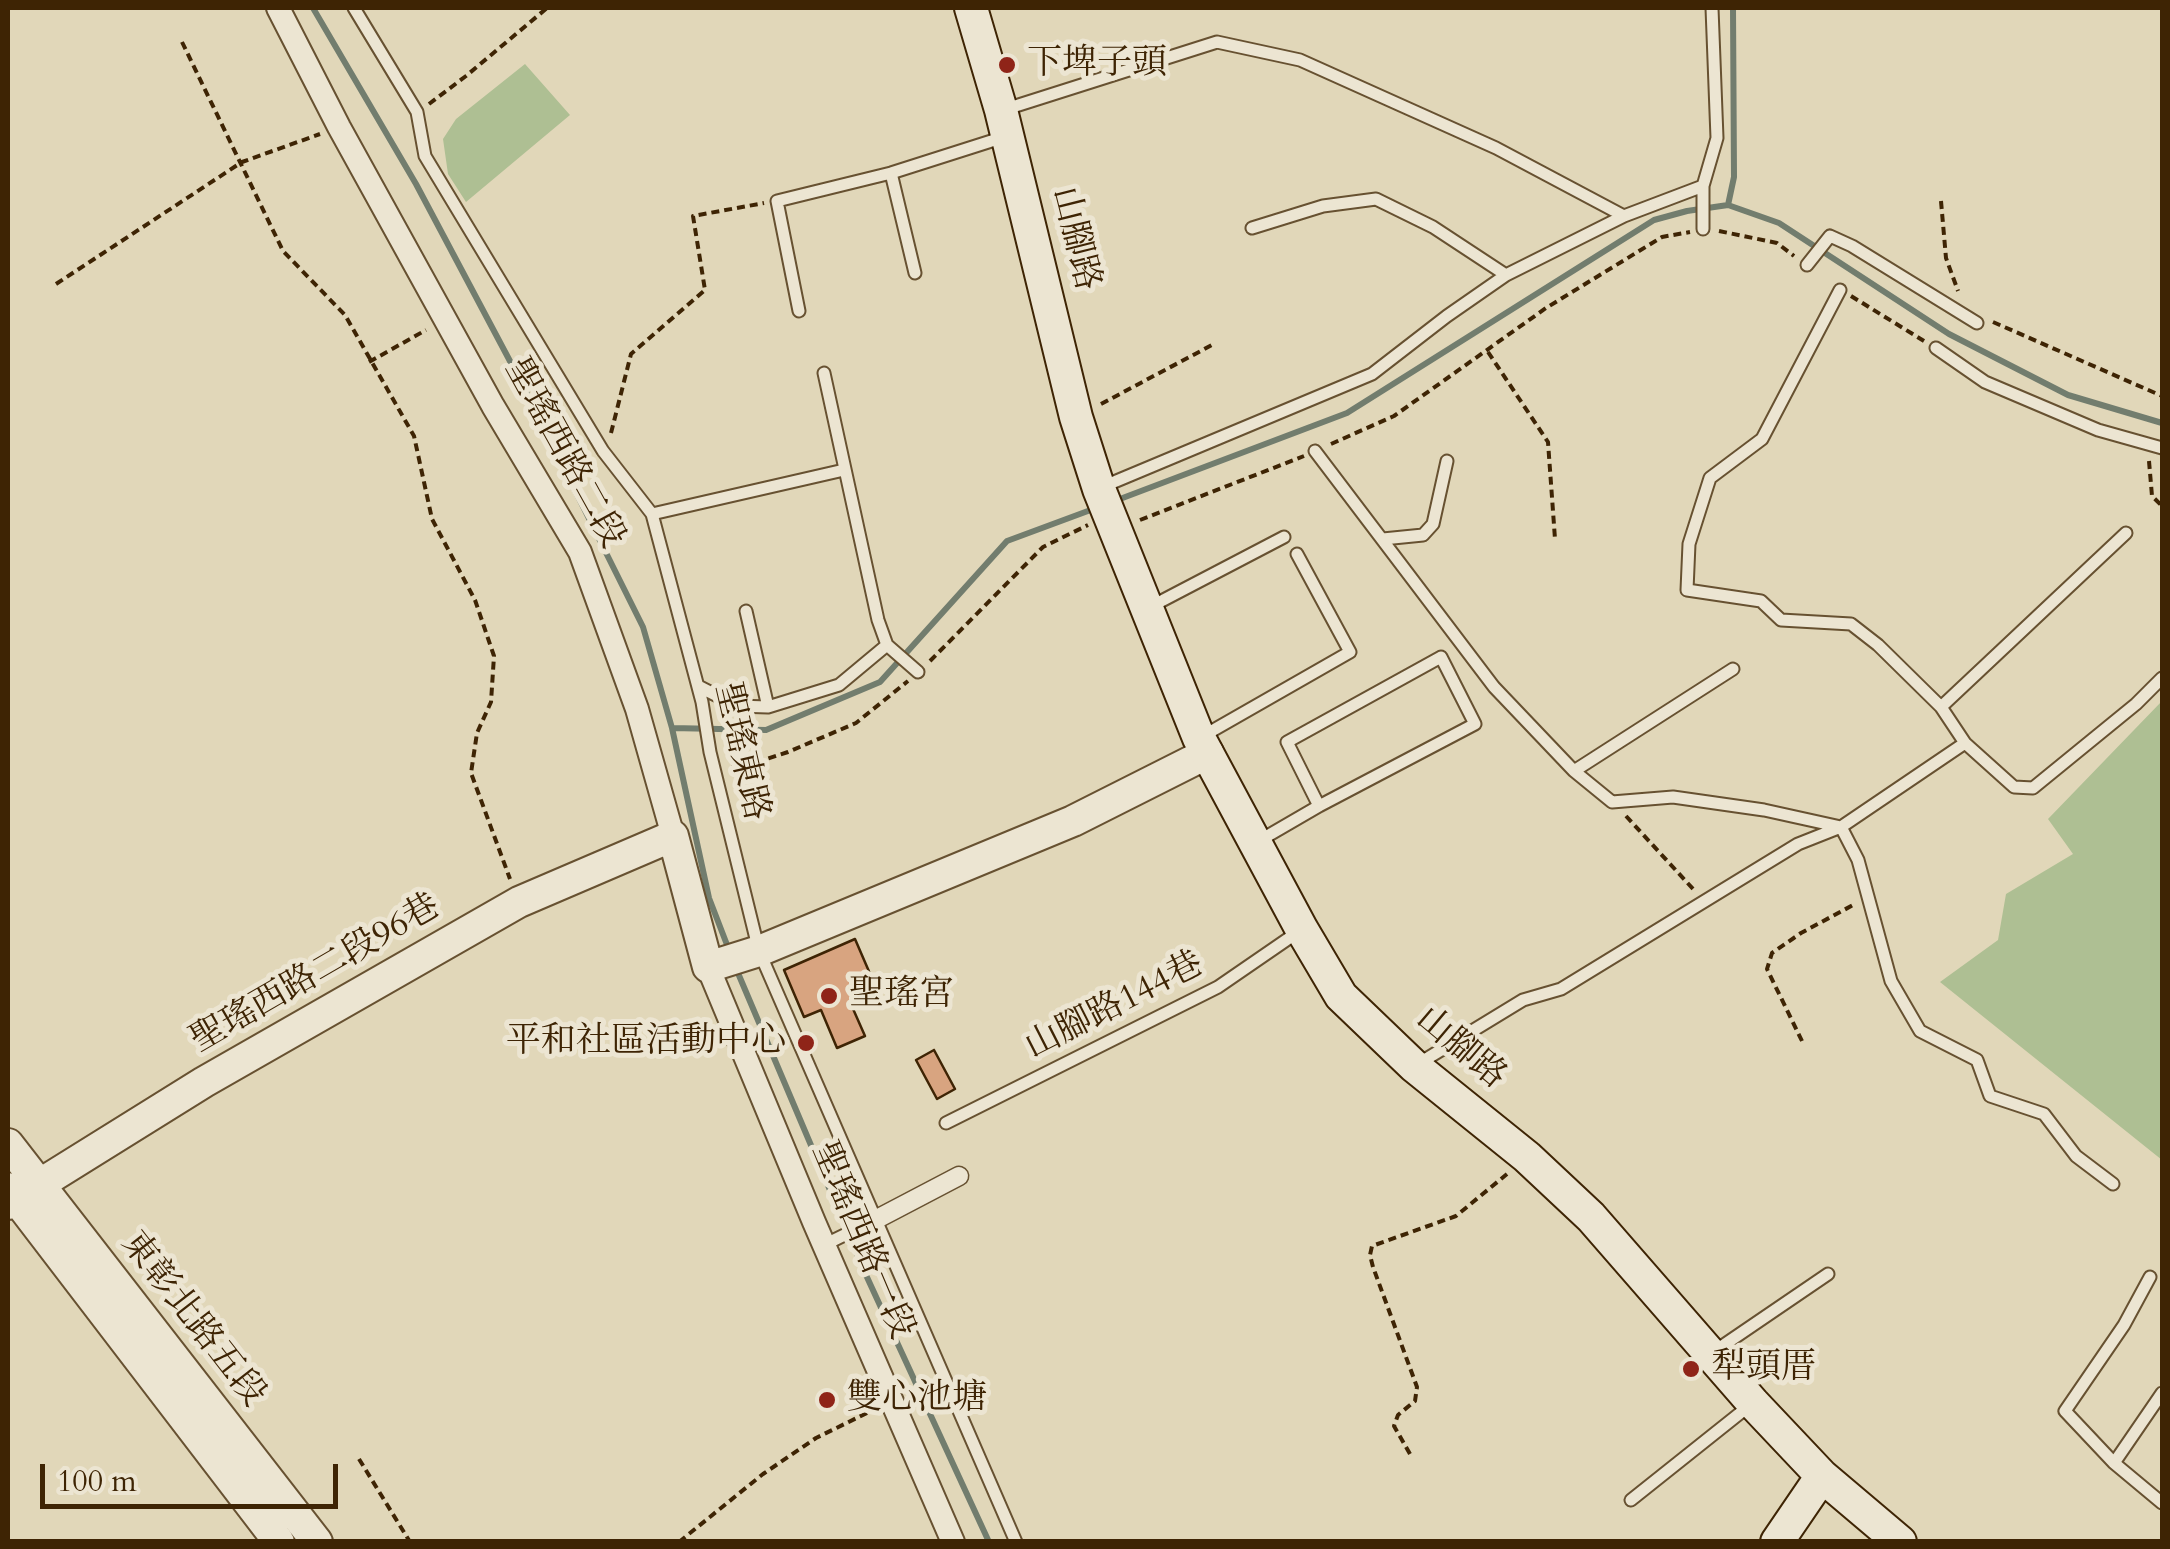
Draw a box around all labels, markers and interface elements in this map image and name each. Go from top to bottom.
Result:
place label: 下埤子頭 [1027,44,1167,86]
marker: 下埤子頭 [996,54,1018,76]
street label: 山腳路 [1041,183,1107,295]
street label: 聖瑤西路二段 [494,352,632,556]
street label: 聖瑤東路 [704,679,776,825]
street label: 聖瑤西路二段96巷 [184,887,448,1063]
street label: 山腳路144巷 [1019,944,1211,1070]
place label: 聖瑤宮 [849,975,954,1017]
marker: 聖瑤宮 [818,985,840,1007]
street label: 山腳路 [1406,999,1514,1099]
place label: 平和社區活動中心 [506,1022,786,1064]
marker: 平和社區活動中心 [795,1032,817,1054]
street label: 聖瑤西路一段 [801,1136,921,1346]
street label: 東彰北路五段 [111,1224,273,1416]
place label: 犁頭厝 [1711,1348,1816,1390]
marker: 犁頭厝 [1680,1358,1702,1380]
place label: 雙心池塘 [847,1379,987,1421]
marker: 雙心池塘 [816,1389,838,1411]
scale bar [45,1444,342,1506]
text: 100 m [57,1461,137,1502]

